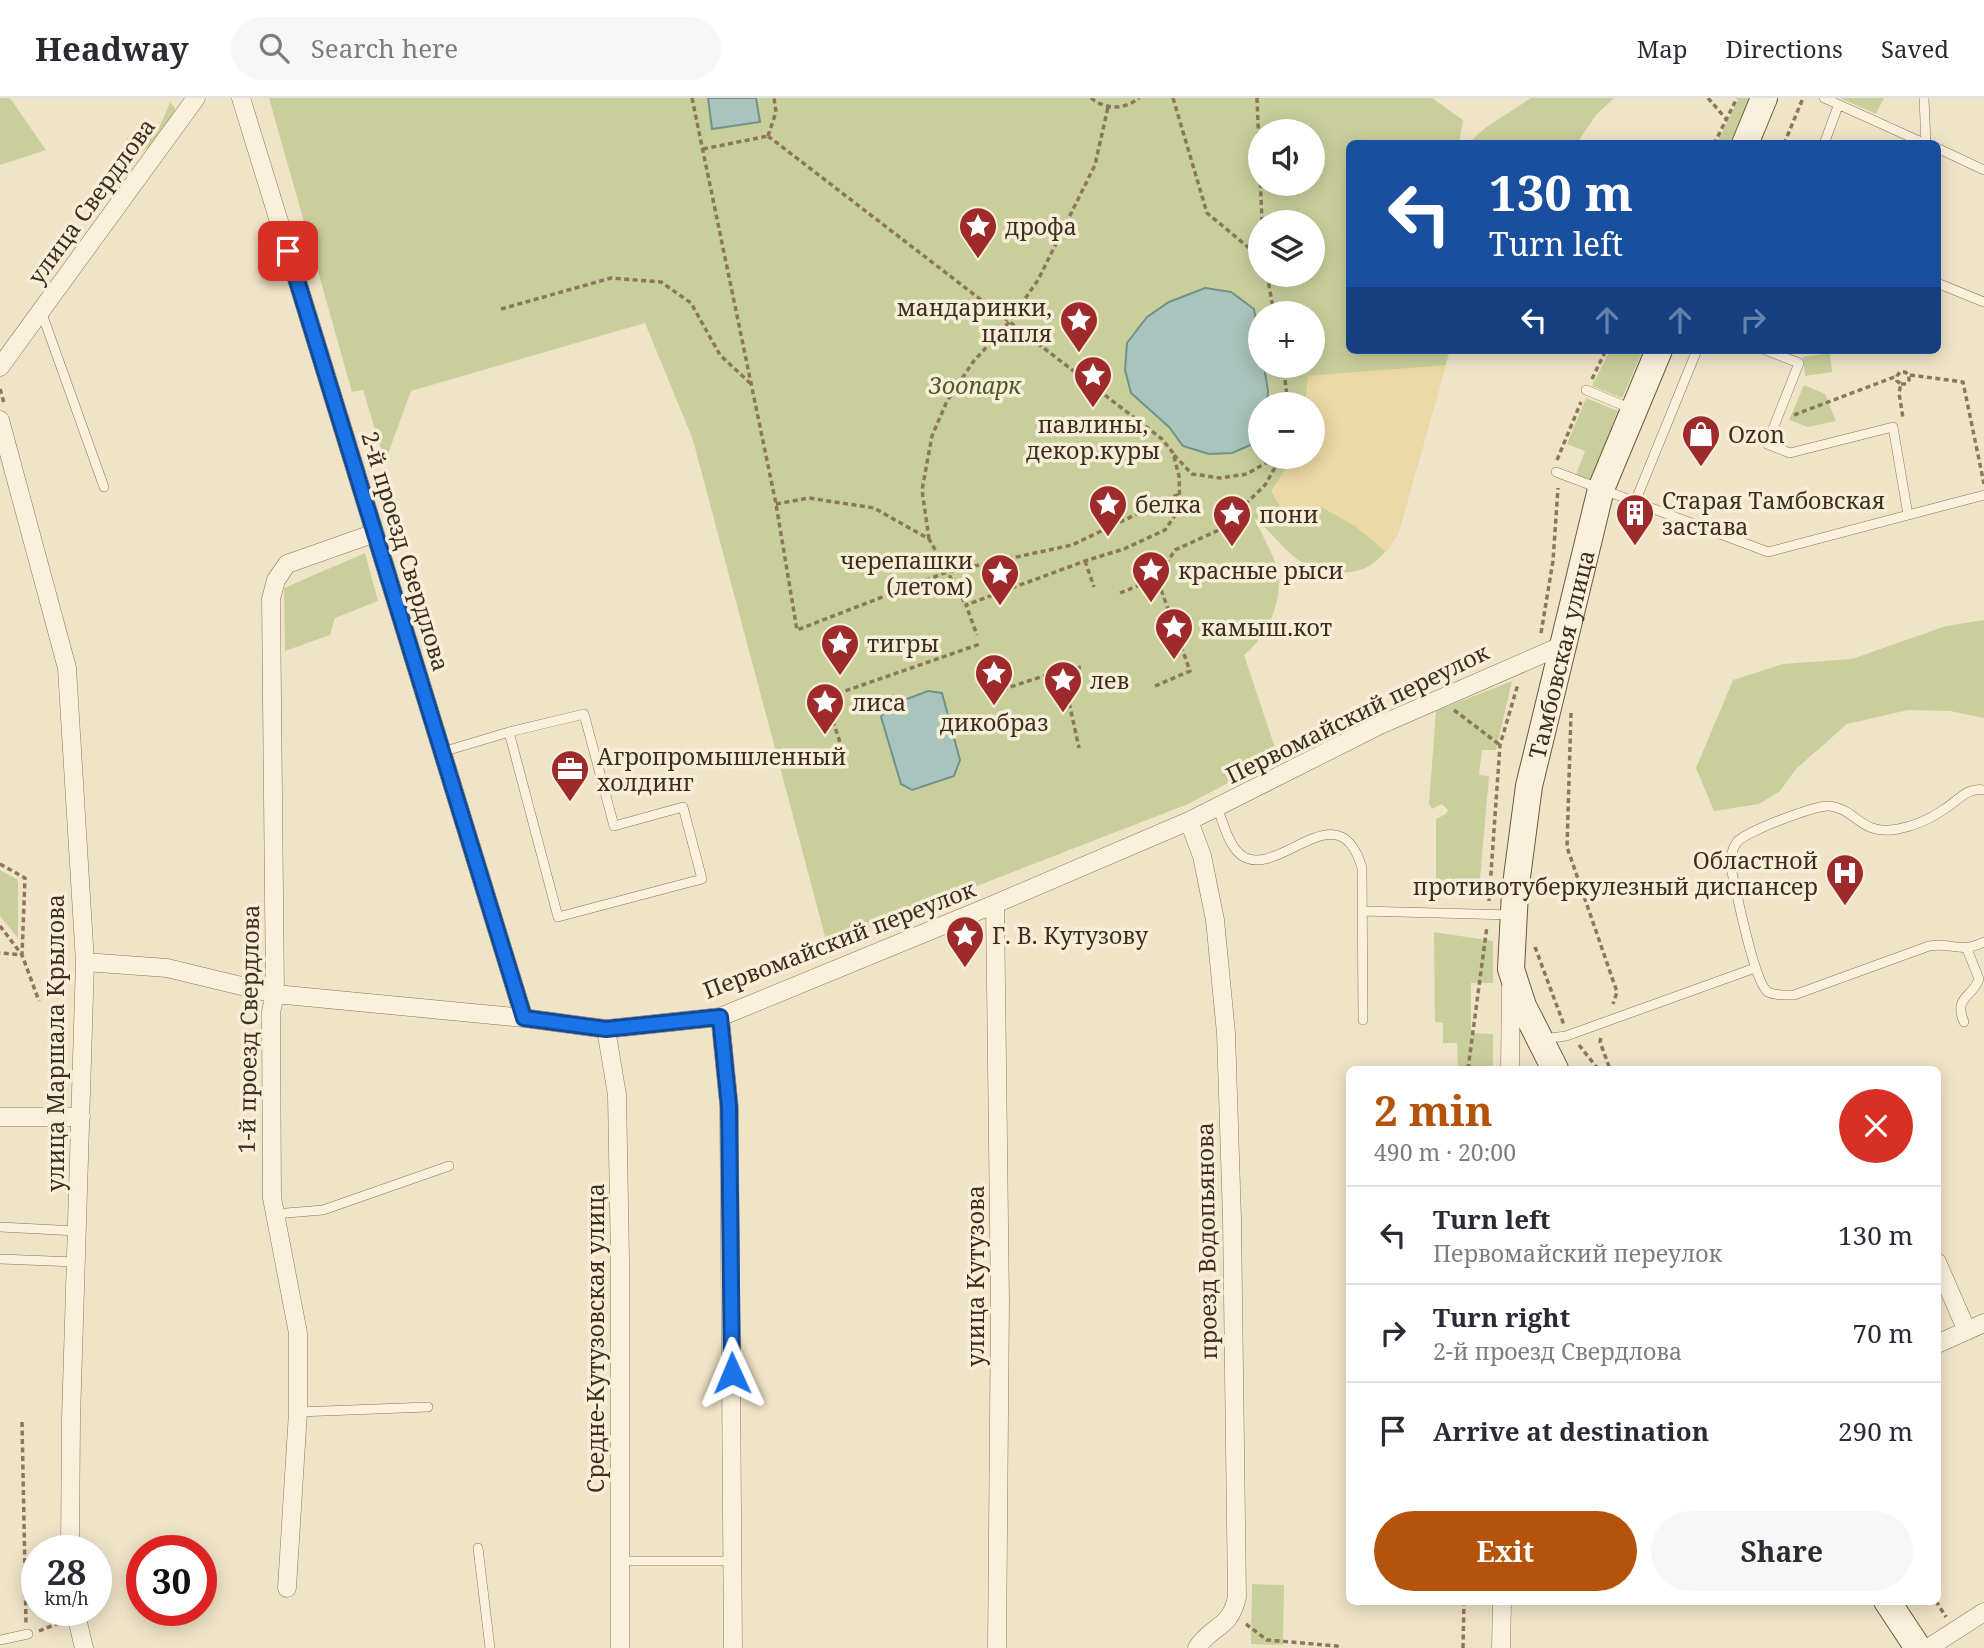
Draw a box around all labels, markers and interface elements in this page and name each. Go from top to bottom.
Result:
search box [231,17,721,80]
text: Headway [35,26,189,71]
icon: search [255,29,293,67]
text: Search here [311,30,458,66]
text: Map [1637,32,1688,65]
text: Directions [1726,32,1843,65]
text: Saved [1881,32,1949,65]
street label: улица Свердлова [20,111,162,291]
map controls [1248,119,1325,469]
button: sound [1248,119,1325,196]
text: 130 m [1489,159,1633,225]
icon: left [1374,168,1465,259]
place icon: дрофа [957,205,999,260]
place label: дрофа [1005,210,1077,242]
button: layers [1248,210,1325,287]
pin [258,221,318,281]
text: Turn left [1489,222,1623,265]
icon: arrive [269,232,307,270]
place label: мандаринки, цапля [897,291,1052,349]
place icon: мандаринки, цапля [1058,299,1100,354]
button: + [1248,301,1325,378]
icon: left [1515,301,1553,339]
icon: ahead [1588,301,1626,339]
icon: ahead [1661,301,1699,339]
icon: right [1734,301,1772,339]
place icon: павлины, декор.куры [1072,354,1114,409]
park label: Зоопарк [928,369,1022,401]
button: − [1248,392,1325,469]
place label: павлины, декор.куры [1026,408,1160,466]
shop icon: Ozon [1680,413,1722,468]
place label: Ozon [1728,418,1785,450]
street label: 2-й проезд Свердлова [354,427,458,675]
place icon: белка [1087,483,1129,538]
place label: Старая Тамбовская застава [1662,484,1885,542]
place label: белка [1135,488,1202,520]
building icon: Старая Тамбовская застава [1614,492,1656,547]
place icon: пони [1211,493,1253,548]
place label: пони [1259,498,1318,530]
place label: черепашки (летом) [840,544,973,602]
street label: Тамбовская улица [1520,547,1602,762]
place icon: красные рыси [1130,549,1172,604]
place icon: черепашки (летом) [979,552,1021,607]
place label: красные рыси [1178,554,1344,586]
place icon: камыш.кот [1153,606,1195,661]
place label: камыш.кот [1201,611,1332,643]
place icon: тигры [819,622,861,677]
place label: тигры [867,627,939,659]
street label: Первомайский переулок [1220,635,1494,791]
place icon: дикобраз [973,652,1015,707]
place icon: лев [1042,659,1084,714]
place label: лев [1090,664,1129,696]
place icon: лиса [804,681,846,736]
place label: лиса [852,686,906,718]
place label: дикобраз [940,706,1048,738]
place label: Агропромышленный холдинг [597,740,846,798]
office icon: Агропромышленный холдинг [549,748,591,803]
place label: Областной противотуберкулезный диспансер [1413,844,1818,902]
hospital icon: Областной противотуберкулезный диспансер [1824,852,1866,907]
street label: Первомайский переулок [698,872,980,1006]
street label: улица Маршала Крылова [39,894,71,1192]
street label: 1-й проезд Свердлова [230,904,266,1154]
place icon: Г. В. Кутузову [944,914,986,969]
place label: Г. В. Кутузову [992,919,1149,951]
text: 2 min [1374,1081,1493,1138]
button: close [1839,1089,1913,1163]
street label: проезд Водопьянова [1188,1122,1224,1360]
text: 490 m · 20:00 [1374,1136,1516,1168]
street label: Средне-Кутузовская улица [579,1183,611,1493]
street label: улица Кутузова [959,1185,991,1367]
text: Turn left [1433,1201,1550,1237]
icon: left [1374,1216,1412,1254]
text: 130 m [1838,1217,1913,1253]
text: Первомайский переулок [1433,1237,1722,1269]
text: Turn right [1433,1299,1570,1335]
icon: right [1374,1314,1412,1352]
text: 70 m [1853,1315,1913,1351]
text: 2-й проезд Свердлова [1433,1335,1682,1367]
position arrow [695,1336,769,1410]
icon: arrive [1374,1412,1412,1450]
text: Arrive at destination [1433,1413,1709,1449]
text: 290 m [1838,1413,1913,1449]
button: Exit [1374,1511,1637,1591]
button: Share [1651,1511,1913,1591]
speed limit sign: 30 [126,1535,217,1626]
text: 28 [47,1548,86,1595]
text: km/h [44,1586,89,1610]

